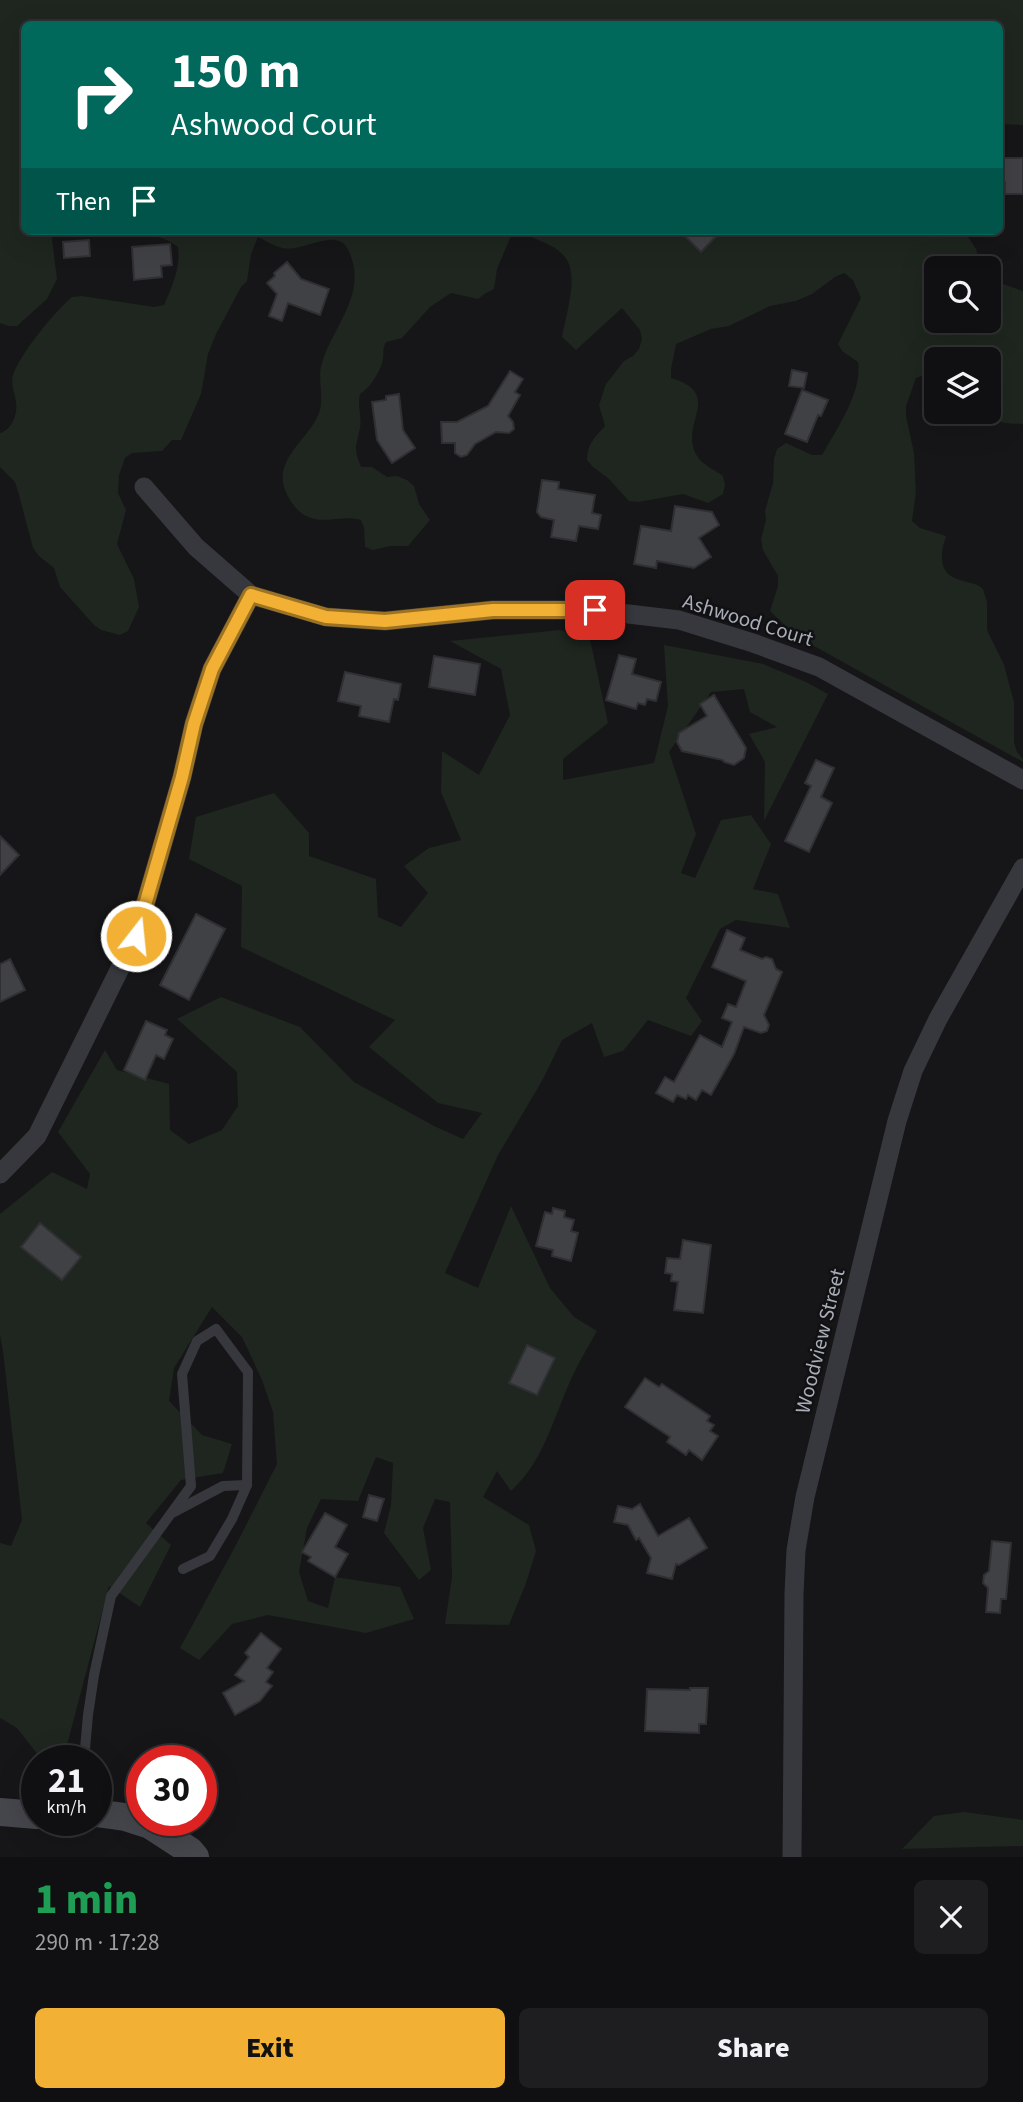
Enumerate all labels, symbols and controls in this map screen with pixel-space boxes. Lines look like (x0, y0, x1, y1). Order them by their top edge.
text: 150 m (171, 37, 300, 107)
icon: right (56, 49, 147, 140)
text: Ashwood Court (171, 102, 377, 148)
icon: arrive (125, 182, 163, 220)
text: Then (56, 183, 111, 220)
map controls (924, 256, 1001, 424)
button: search (924, 256, 1001, 333)
button: layers (924, 347, 1001, 424)
pin (565, 580, 625, 640)
street label: Ashwood Court (679, 586, 817, 654)
icon: arrive (576, 591, 614, 629)
position arrow (99, 899, 173, 973)
street label: Woodview Street (788, 1265, 852, 1417)
speed limit sign: 30 (126, 1745, 217, 1836)
text: 21 (48, 1756, 85, 1806)
text: km/h (47, 1795, 86, 1820)
text: 1 min (35, 1870, 138, 1930)
button: close (914, 1880, 988, 1954)
text: 290 m · 17:28 (35, 1926, 159, 1959)
button: Exit (35, 2008, 505, 2088)
button: Share (519, 2008, 988, 2088)

